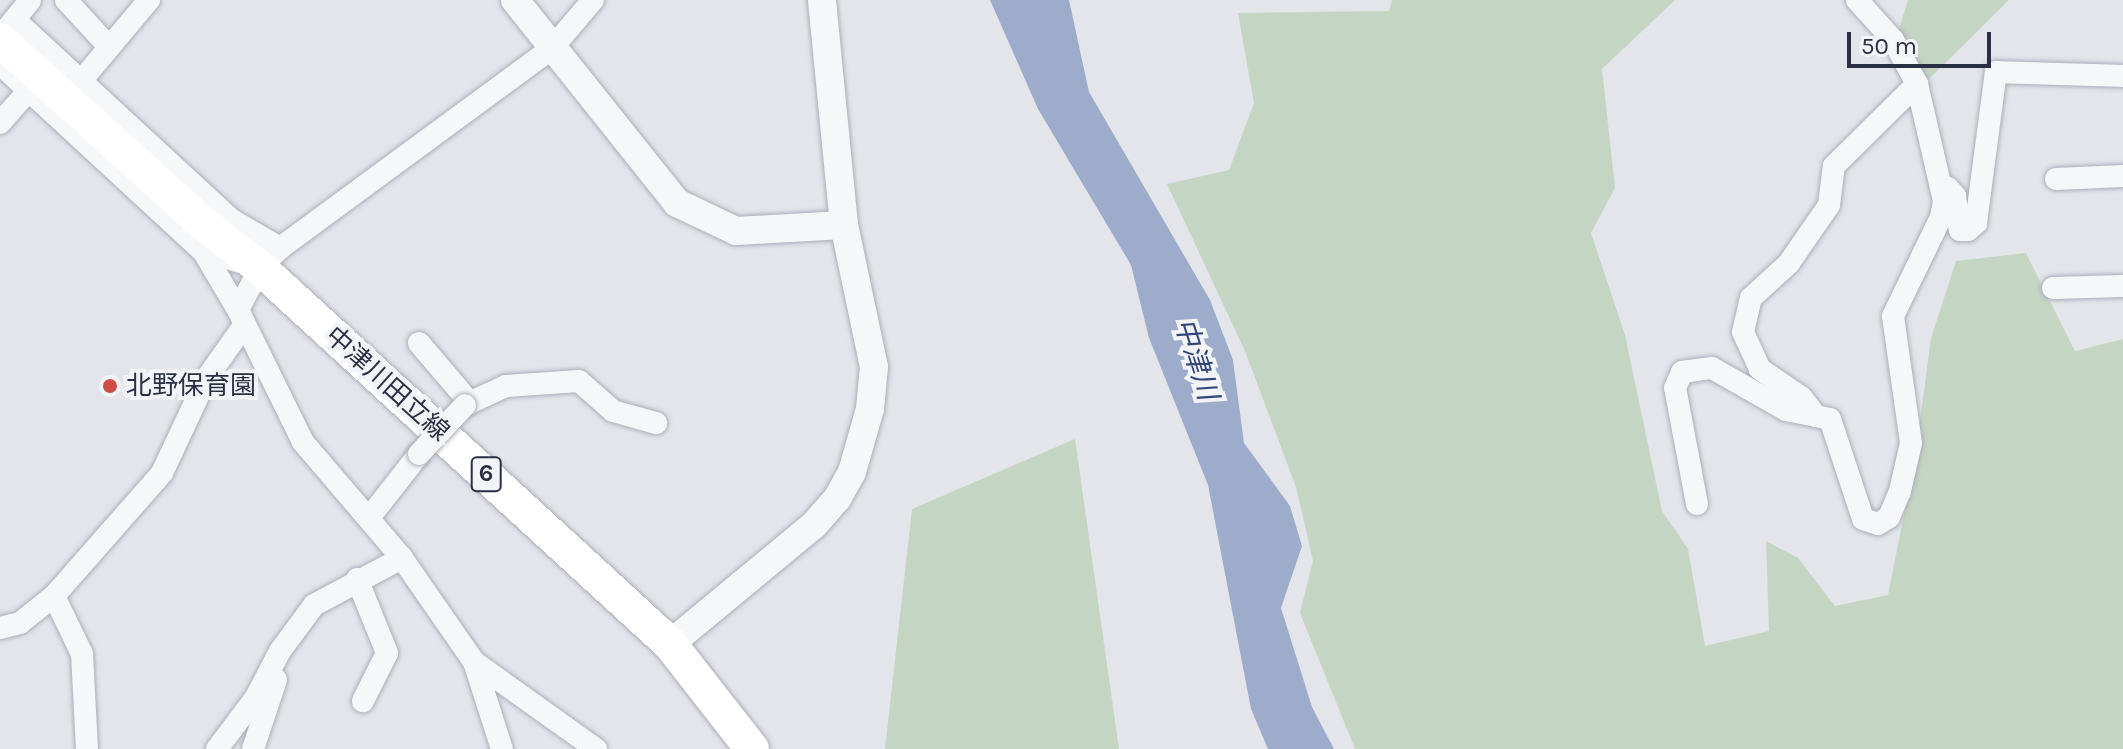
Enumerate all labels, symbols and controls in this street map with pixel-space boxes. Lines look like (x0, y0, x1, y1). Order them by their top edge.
scale bar (1851, 16, 1995, 66)
text: 50 m (1861, 32, 1917, 60)
water label: 中津川 (1167, 314, 1225, 404)
street label: 中津川田立線 (319, 320, 455, 448)
place label: 北野保育園 (126, 370, 256, 402)
marker: 北野保育園 (101, 377, 119, 395)
road number: 6 (470, 454, 502, 494)

